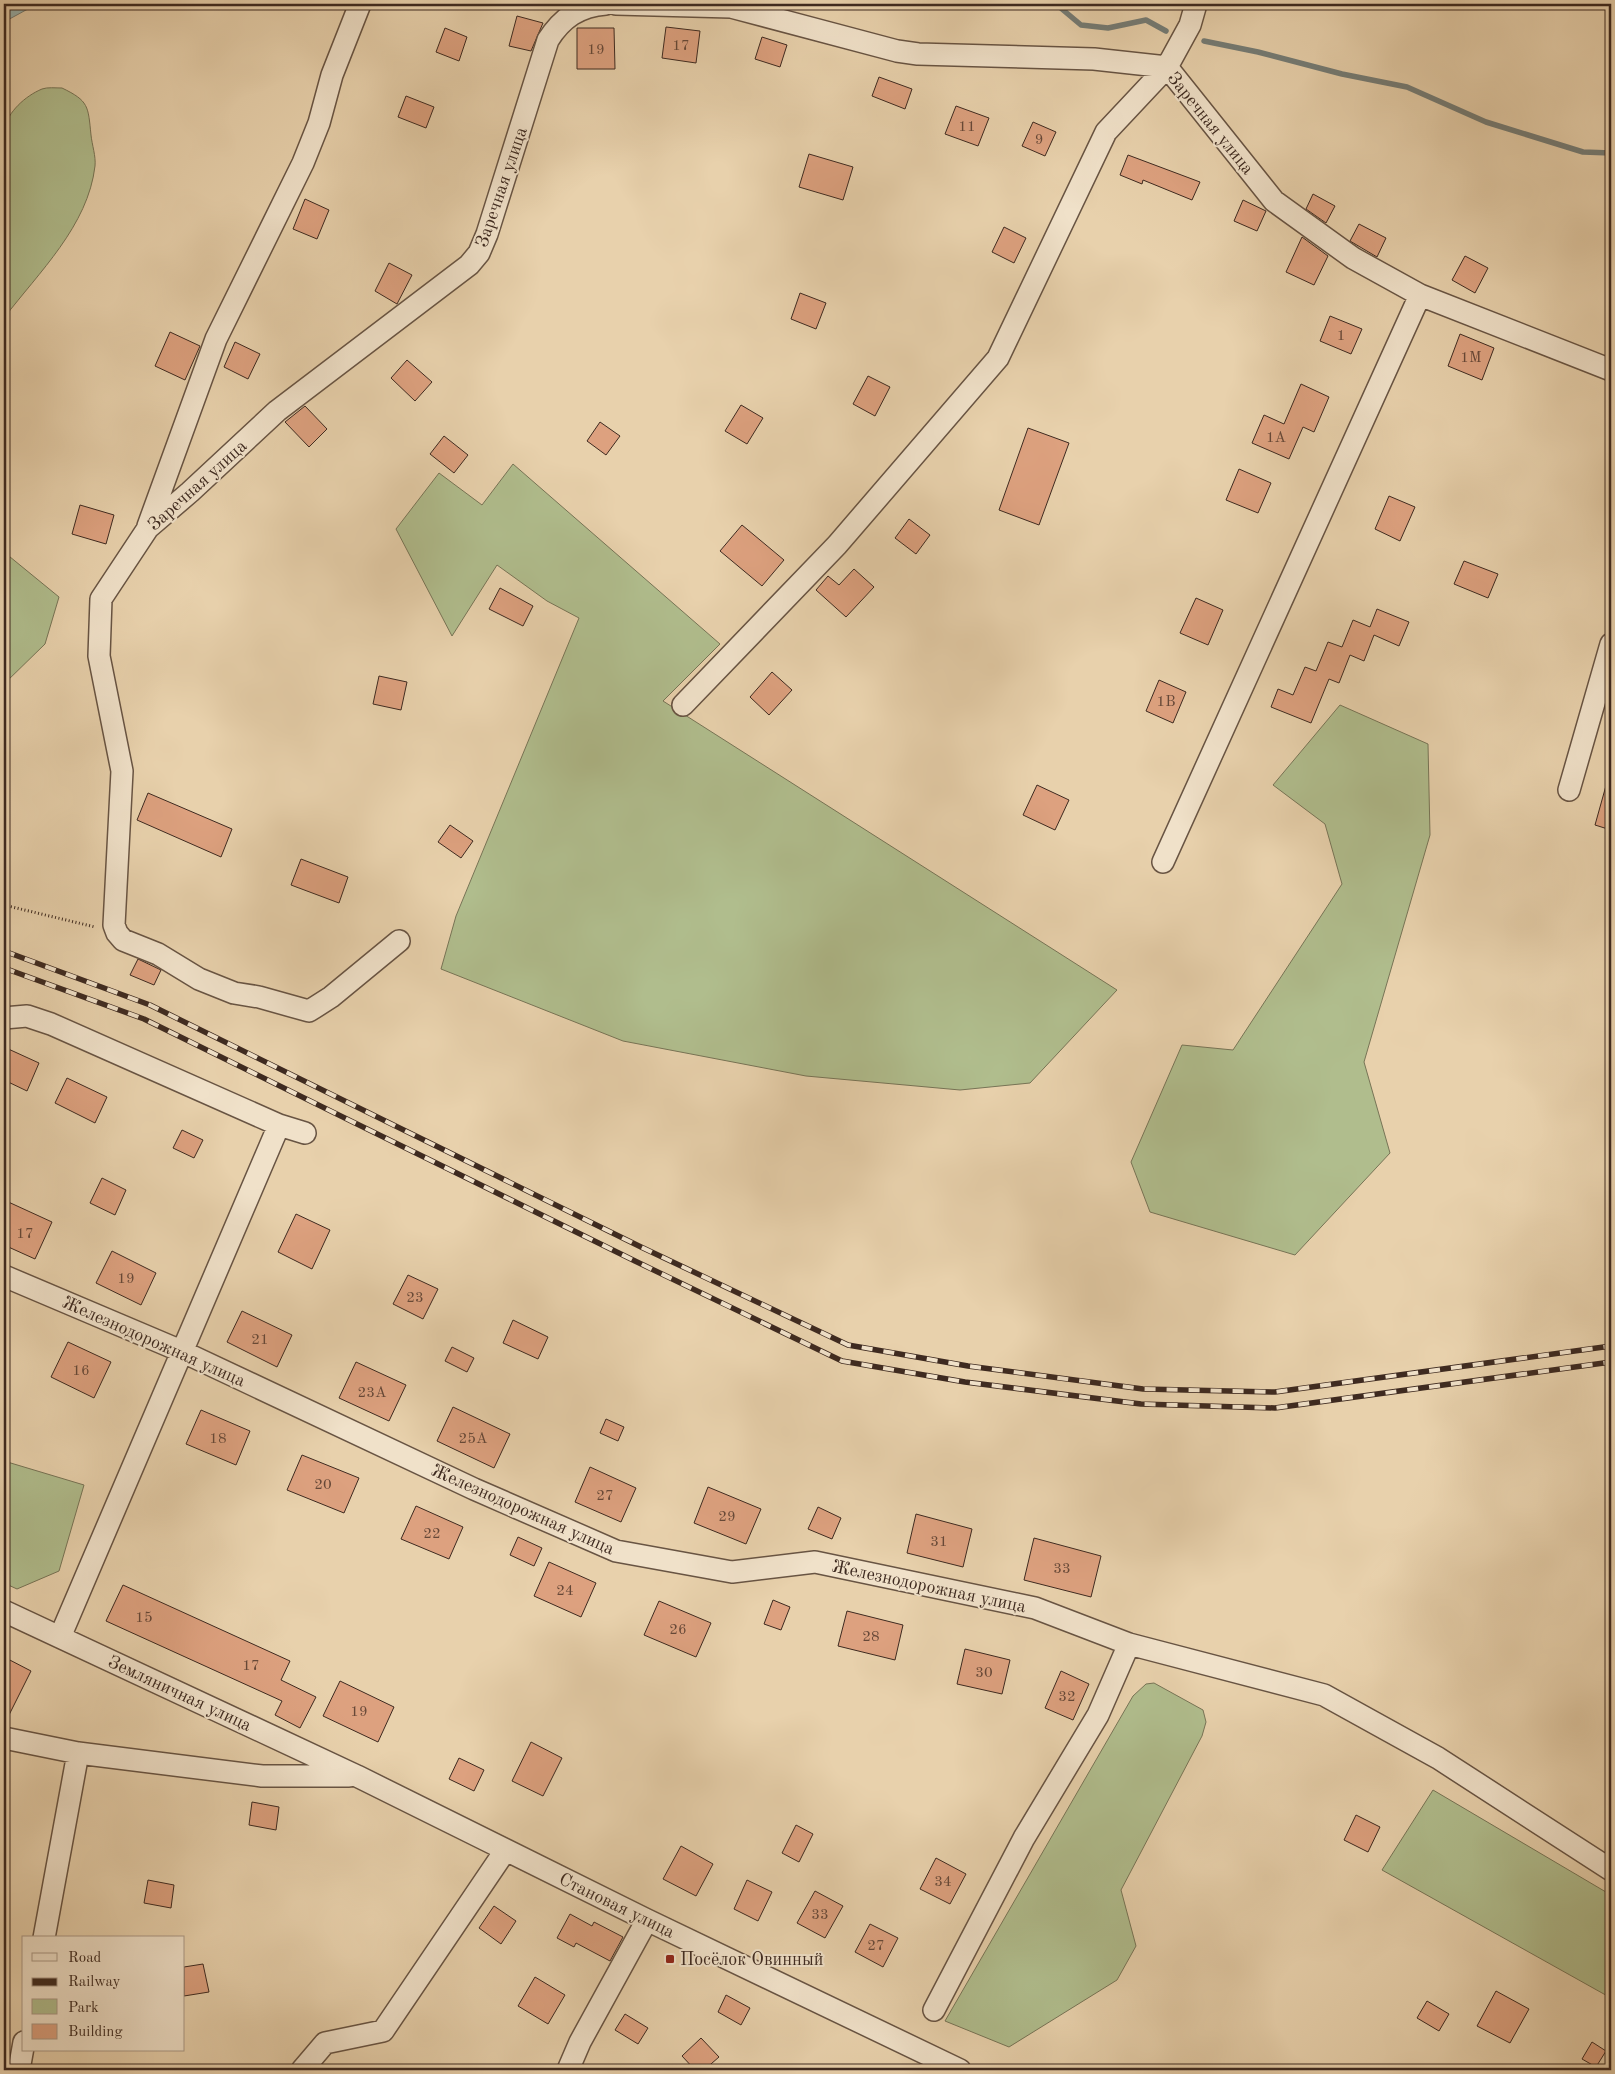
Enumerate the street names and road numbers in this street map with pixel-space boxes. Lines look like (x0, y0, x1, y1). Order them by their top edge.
street label: Заречная улица (1164, 69, 1257, 178)
street label: Заречная улица (473, 125, 531, 250)
street label: Заречная улица (145, 437, 251, 535)
street label: Железнодорожная улица (59, 1293, 248, 1390)
street label: Железнодорожная улица (428, 1461, 617, 1558)
street label: Железнодорожная улица (830, 1558, 1028, 1616)
street label: Земляничная улица (105, 1653, 254, 1735)
street label: Становая улица (556, 1870, 677, 1942)

